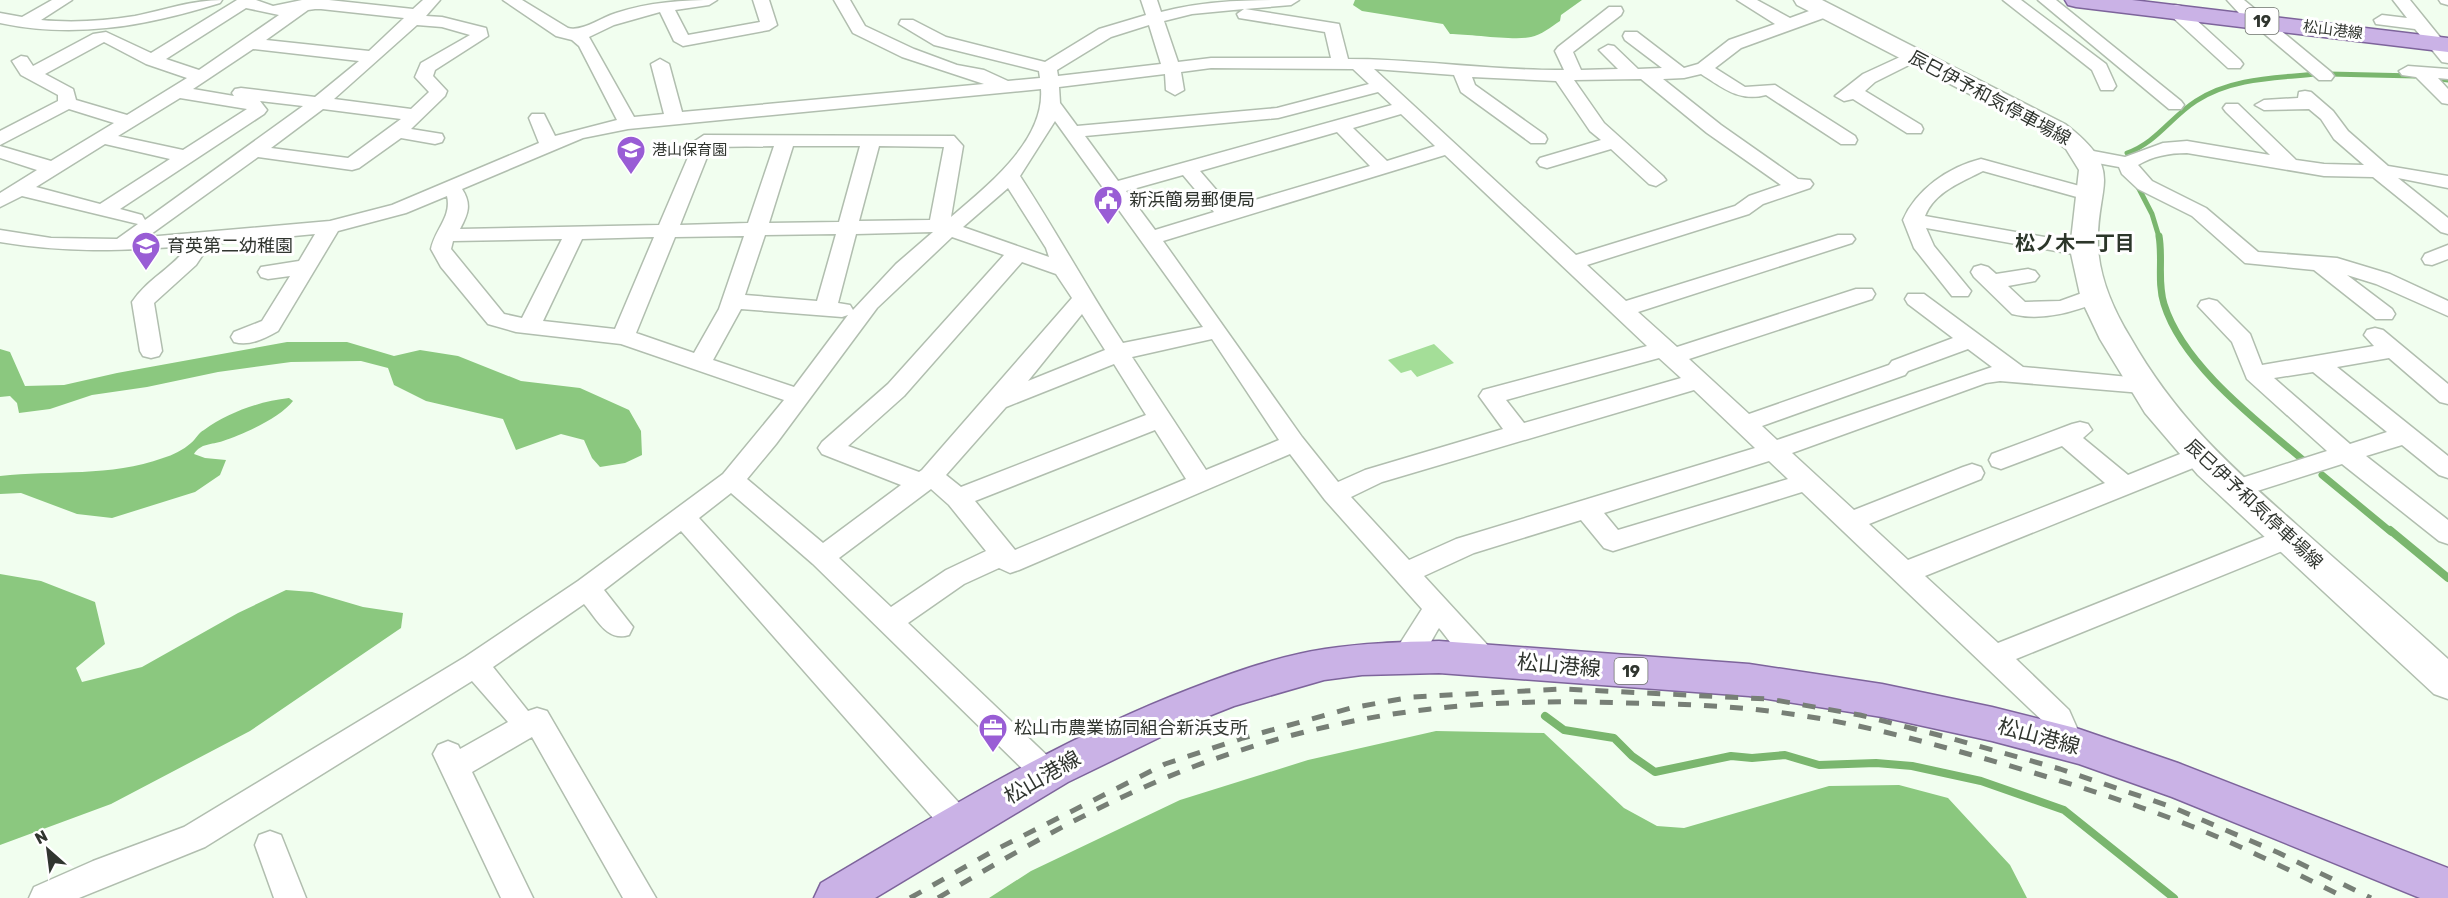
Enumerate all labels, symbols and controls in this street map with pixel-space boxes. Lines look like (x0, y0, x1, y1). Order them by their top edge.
road number: 19 (2246, 8, 2278, 34)
street label: 松山港線 (2302, 17, 2364, 43)
street label: 辰巳伊予和気停車場線 (1905, 46, 2075, 150)
school or university icon: 港山保育園 (615, 134, 647, 176)
place label: 港山保育園 (652, 141, 727, 159)
public building icon: 新浜簡易郵便局 (1092, 184, 1124, 226)
place label: 新浜簡易郵便局 (1129, 189, 1255, 211)
school or university icon: 育英第二幼稚園 (130, 230, 162, 272)
district label: 松ノ木一丁目 (2015, 231, 2135, 255)
place label: 育英第二幼稚園 (167, 235, 293, 257)
street label: 辰巳伊予和気停車場線 (2181, 435, 2327, 573)
street label: 松山港線 (1516, 649, 1602, 681)
road number: 19 (1614, 658, 1648, 684)
office icon: 松山市農業協同組合新浜支所 (977, 712, 1009, 754)
street label: 松山港線 (1995, 713, 2083, 759)
place label: 松山市農業協同組合新浜支所 (1014, 717, 1248, 739)
street label: 松山港線 (999, 745, 1085, 809)
north arrow (18, 820, 78, 880)
text: N (32, 826, 51, 848)

